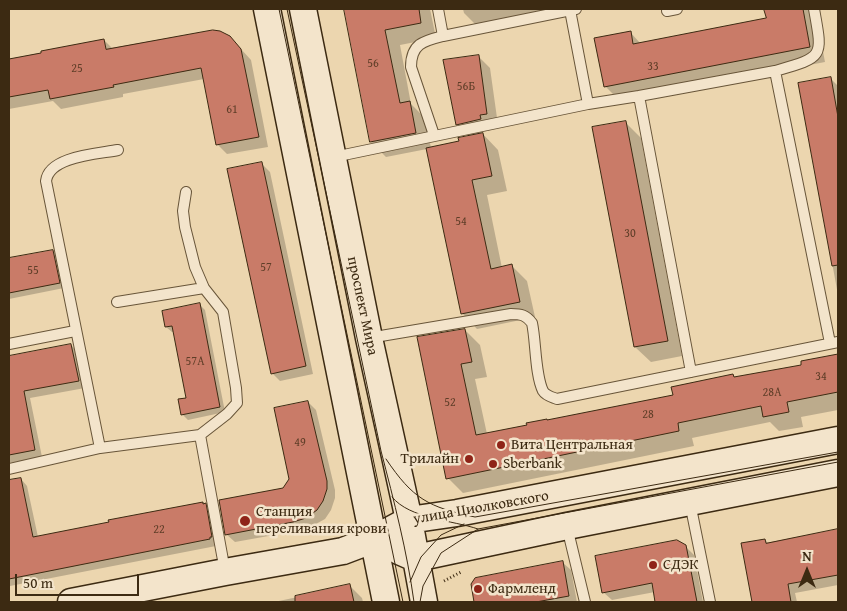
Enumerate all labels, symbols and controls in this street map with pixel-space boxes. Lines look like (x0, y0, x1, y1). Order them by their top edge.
house number: 56 (367, 57, 379, 71)
house number: 33 (647, 60, 659, 74)
house number: 25 (71, 62, 83, 76)
house number: 56Б (457, 80, 475, 94)
house number: 61 (226, 103, 238, 117)
house number: 54 (455, 215, 467, 229)
house number: 30 (624, 227, 636, 241)
street label: проспект Мира (343, 255, 381, 357)
house number: 57 (260, 261, 272, 275)
house number: 55 (27, 264, 39, 278)
house number: 57А (186, 355, 204, 369)
house number: 34 (815, 370, 827, 384)
house number: 28А (763, 386, 781, 400)
house number: 52 (444, 396, 456, 410)
house number: 28 (642, 408, 654, 422)
house number: 49 (294, 436, 306, 450)
place label: Вита Центральная (511, 436, 633, 454)
marker: Вита Центральная (495, 439, 507, 451)
place label: Трилайн (401, 450, 459, 468)
marker: Трилайн (463, 453, 475, 465)
place label: Sberbank (503, 455, 562, 473)
marker: Sberbank (487, 458, 499, 470)
street label: улица Циолковского (412, 487, 550, 529)
place label: Станция переливания крови (256, 503, 387, 538)
marker: Станция переливания крови (238, 514, 252, 528)
house number: 22 (153, 523, 165, 537)
north arrow (782, 546, 832, 596)
text: N (802, 546, 812, 566)
place label: СДЭК (663, 556, 699, 574)
marker: СДЭК (647, 559, 659, 571)
scale bar (18, 564, 141, 596)
text: 50 m (23, 572, 53, 593)
place label: Фармленд (488, 580, 556, 598)
marker: Фармленд (472, 583, 484, 595)

